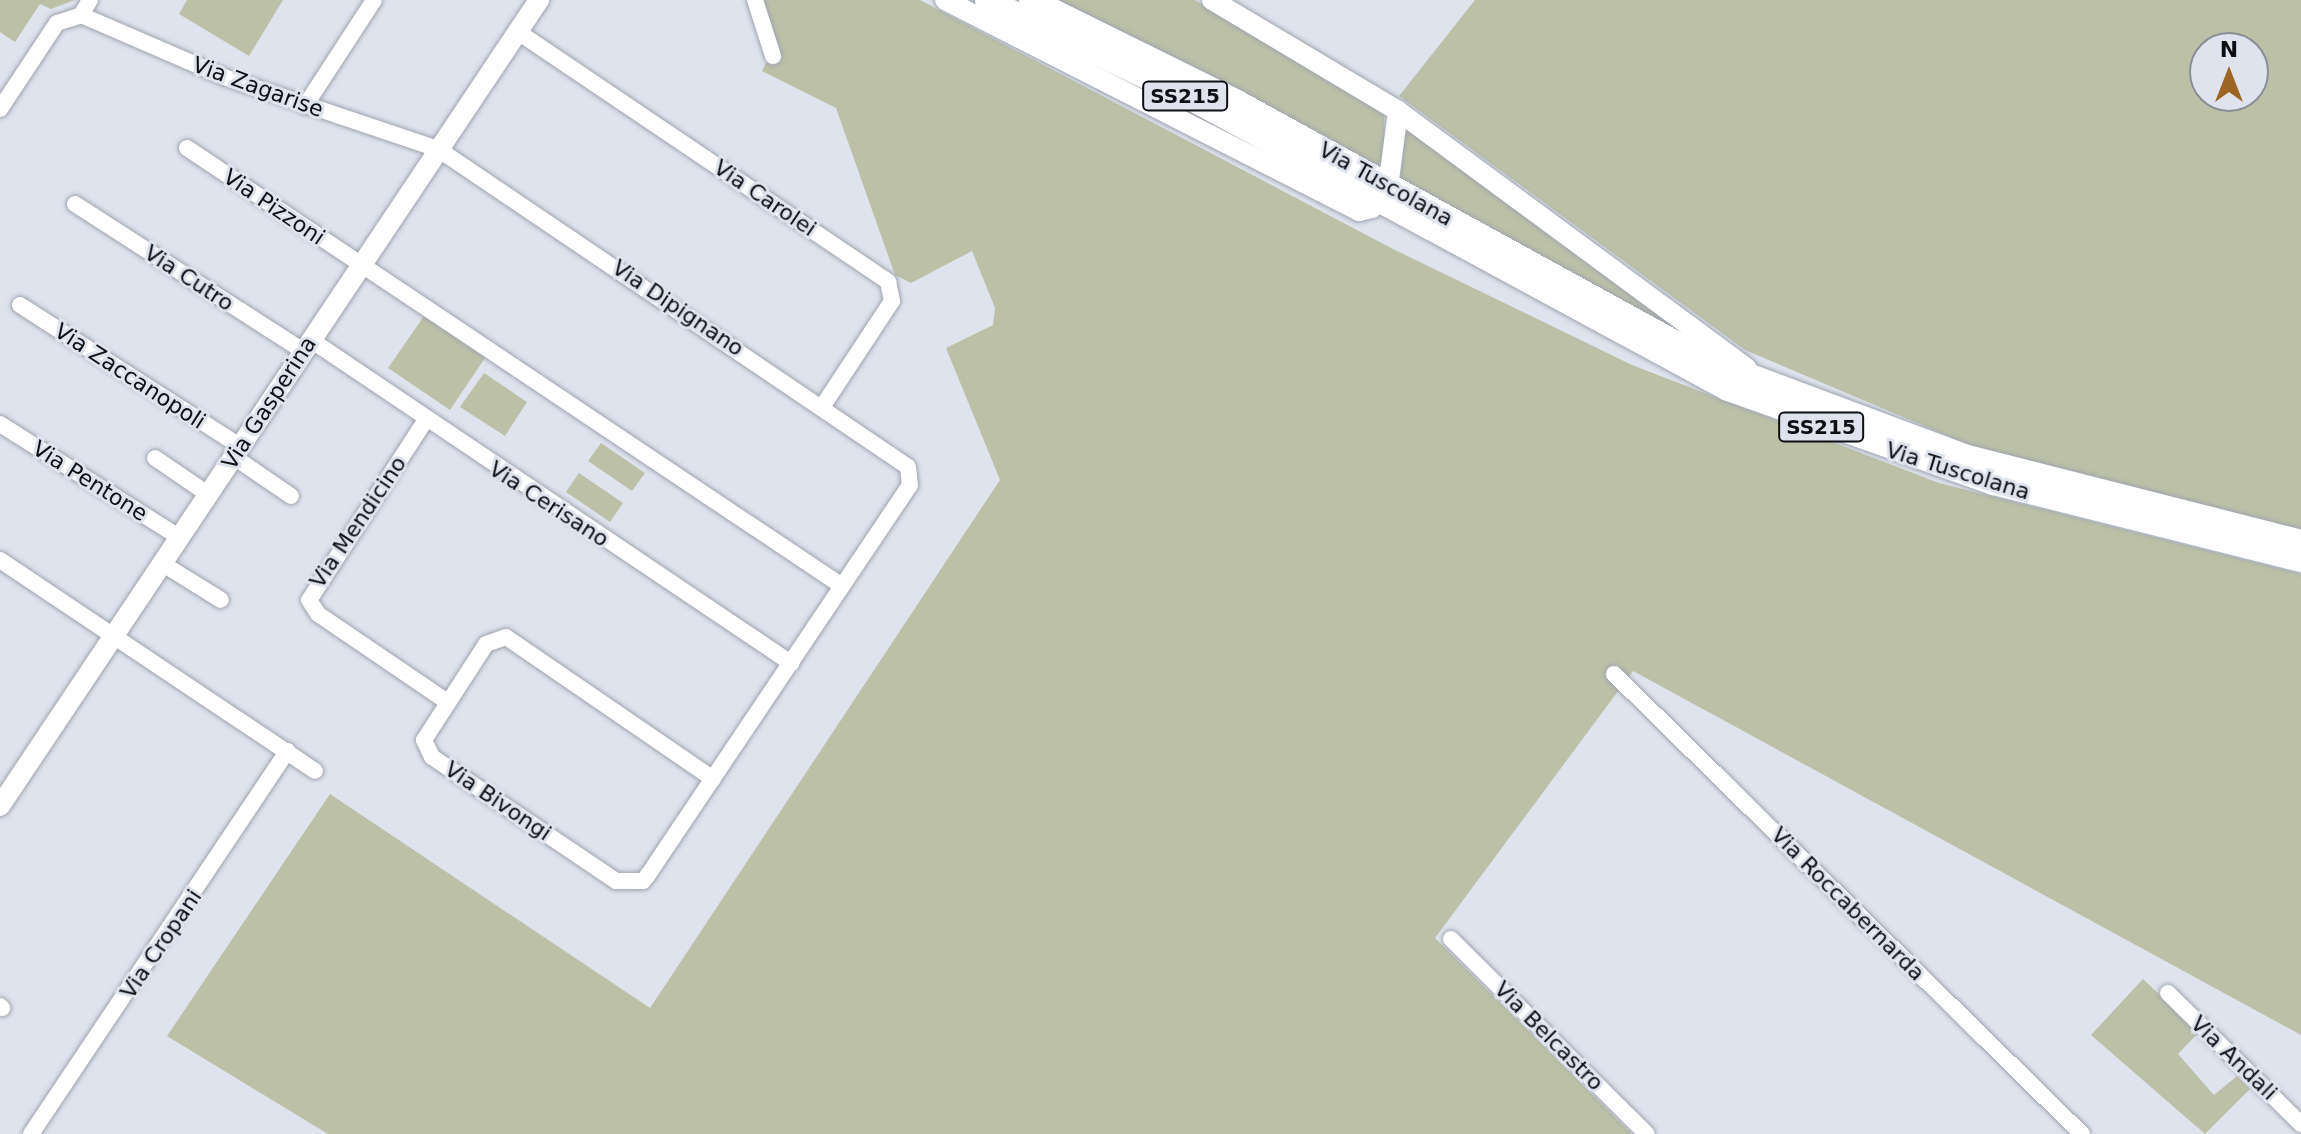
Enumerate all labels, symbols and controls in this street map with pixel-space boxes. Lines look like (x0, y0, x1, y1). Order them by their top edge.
north arrow (2189, 32, 2269, 112)
text: N (2220, 37, 2238, 62)
street label: Via Zagarise (189, 51, 327, 123)
road number: SS215 (1141, 80, 1229, 112)
street label: Via Tuscolana (1314, 136, 1458, 232)
street label: Via Carolei (709, 154, 821, 242)
street label: Via Pizzoni (218, 163, 330, 251)
street label: Via Cutro (139, 239, 239, 317)
street label: Via Dipignano (607, 254, 749, 362)
street label: Via Zaccanopoli (50, 317, 210, 435)
street label: Via Gasperina (216, 332, 322, 474)
road number: SS215 (1777, 411, 1865, 443)
street label: Via Pentone (28, 435, 152, 527)
street label: Via Tuscolana (1883, 437, 2033, 505)
street label: Via Mendicino (304, 451, 412, 593)
street label: Via Cerisano (484, 455, 614, 553)
street label: Via Bivongi (440, 756, 556, 846)
street label: Via Roccabernarda (1766, 822, 1930, 986)
street label: Via Cropani (115, 884, 207, 1004)
street label: Via Belcastro (1489, 976, 1609, 1096)
street label: Via Andali (2185, 1010, 2283, 1106)

